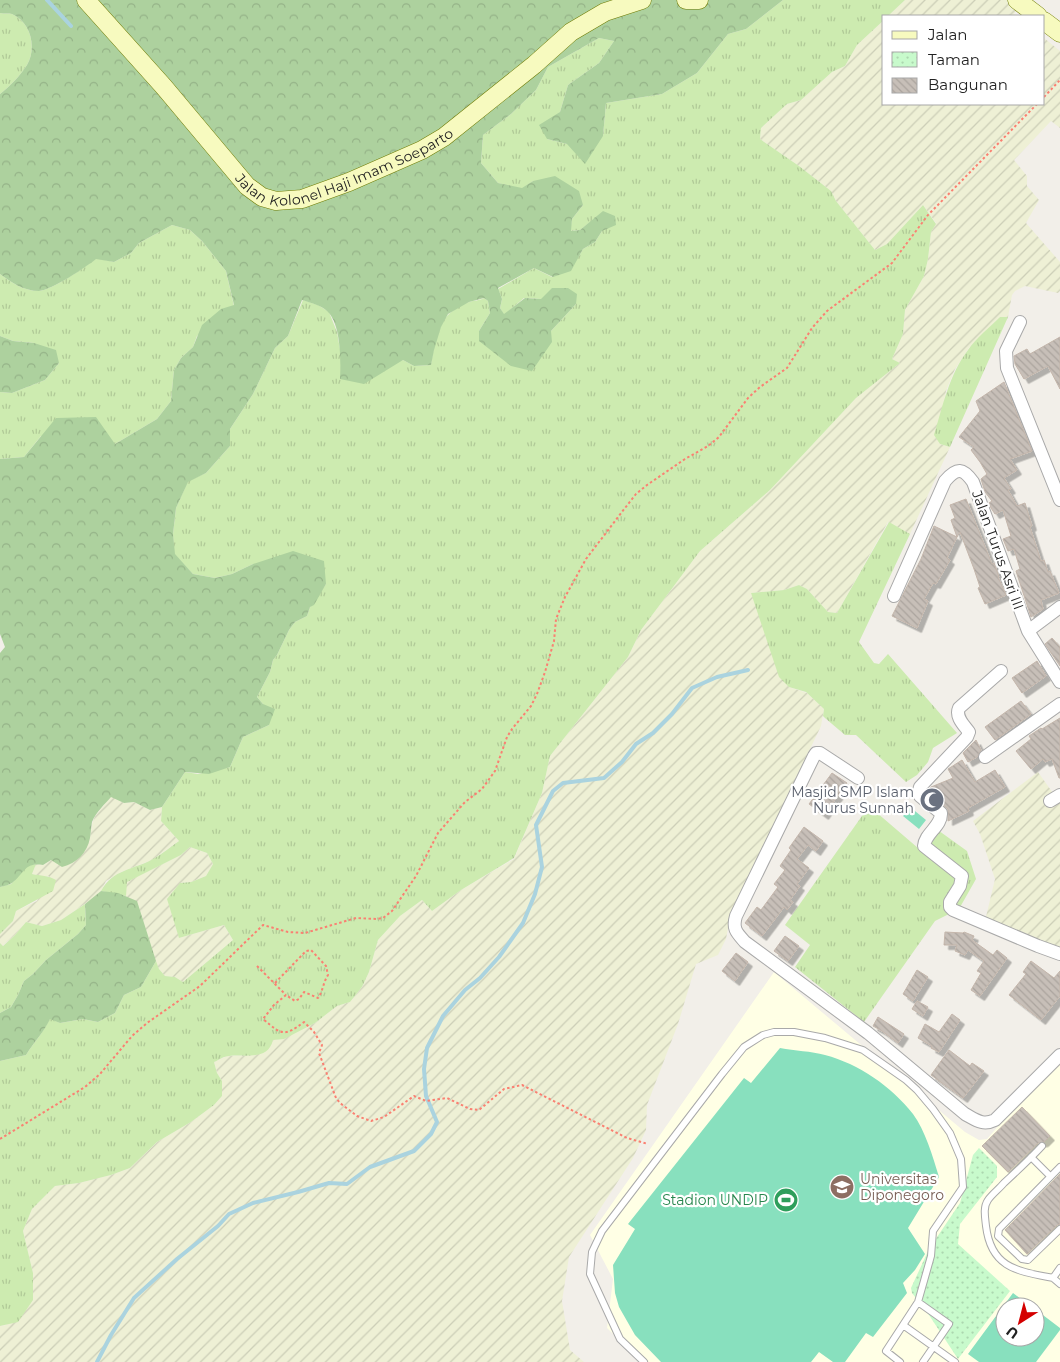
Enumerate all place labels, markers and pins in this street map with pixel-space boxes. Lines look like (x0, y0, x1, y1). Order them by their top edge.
place label: Masjid SMP Islam Nurus Sunnah (791, 783, 914, 817)
mosque icon: Masjid SMP Islam Nurus Sunnah (919, 787, 945, 813)
place label: Universitas Diponegoro (860, 1170, 944, 1204)
school or university icon: Universitas Diponegoro (829, 1174, 855, 1200)
sports icon: Stadion UNDIP (773, 1187, 799, 1213)
place label: Stadion UNDIP (662, 1191, 768, 1209)

